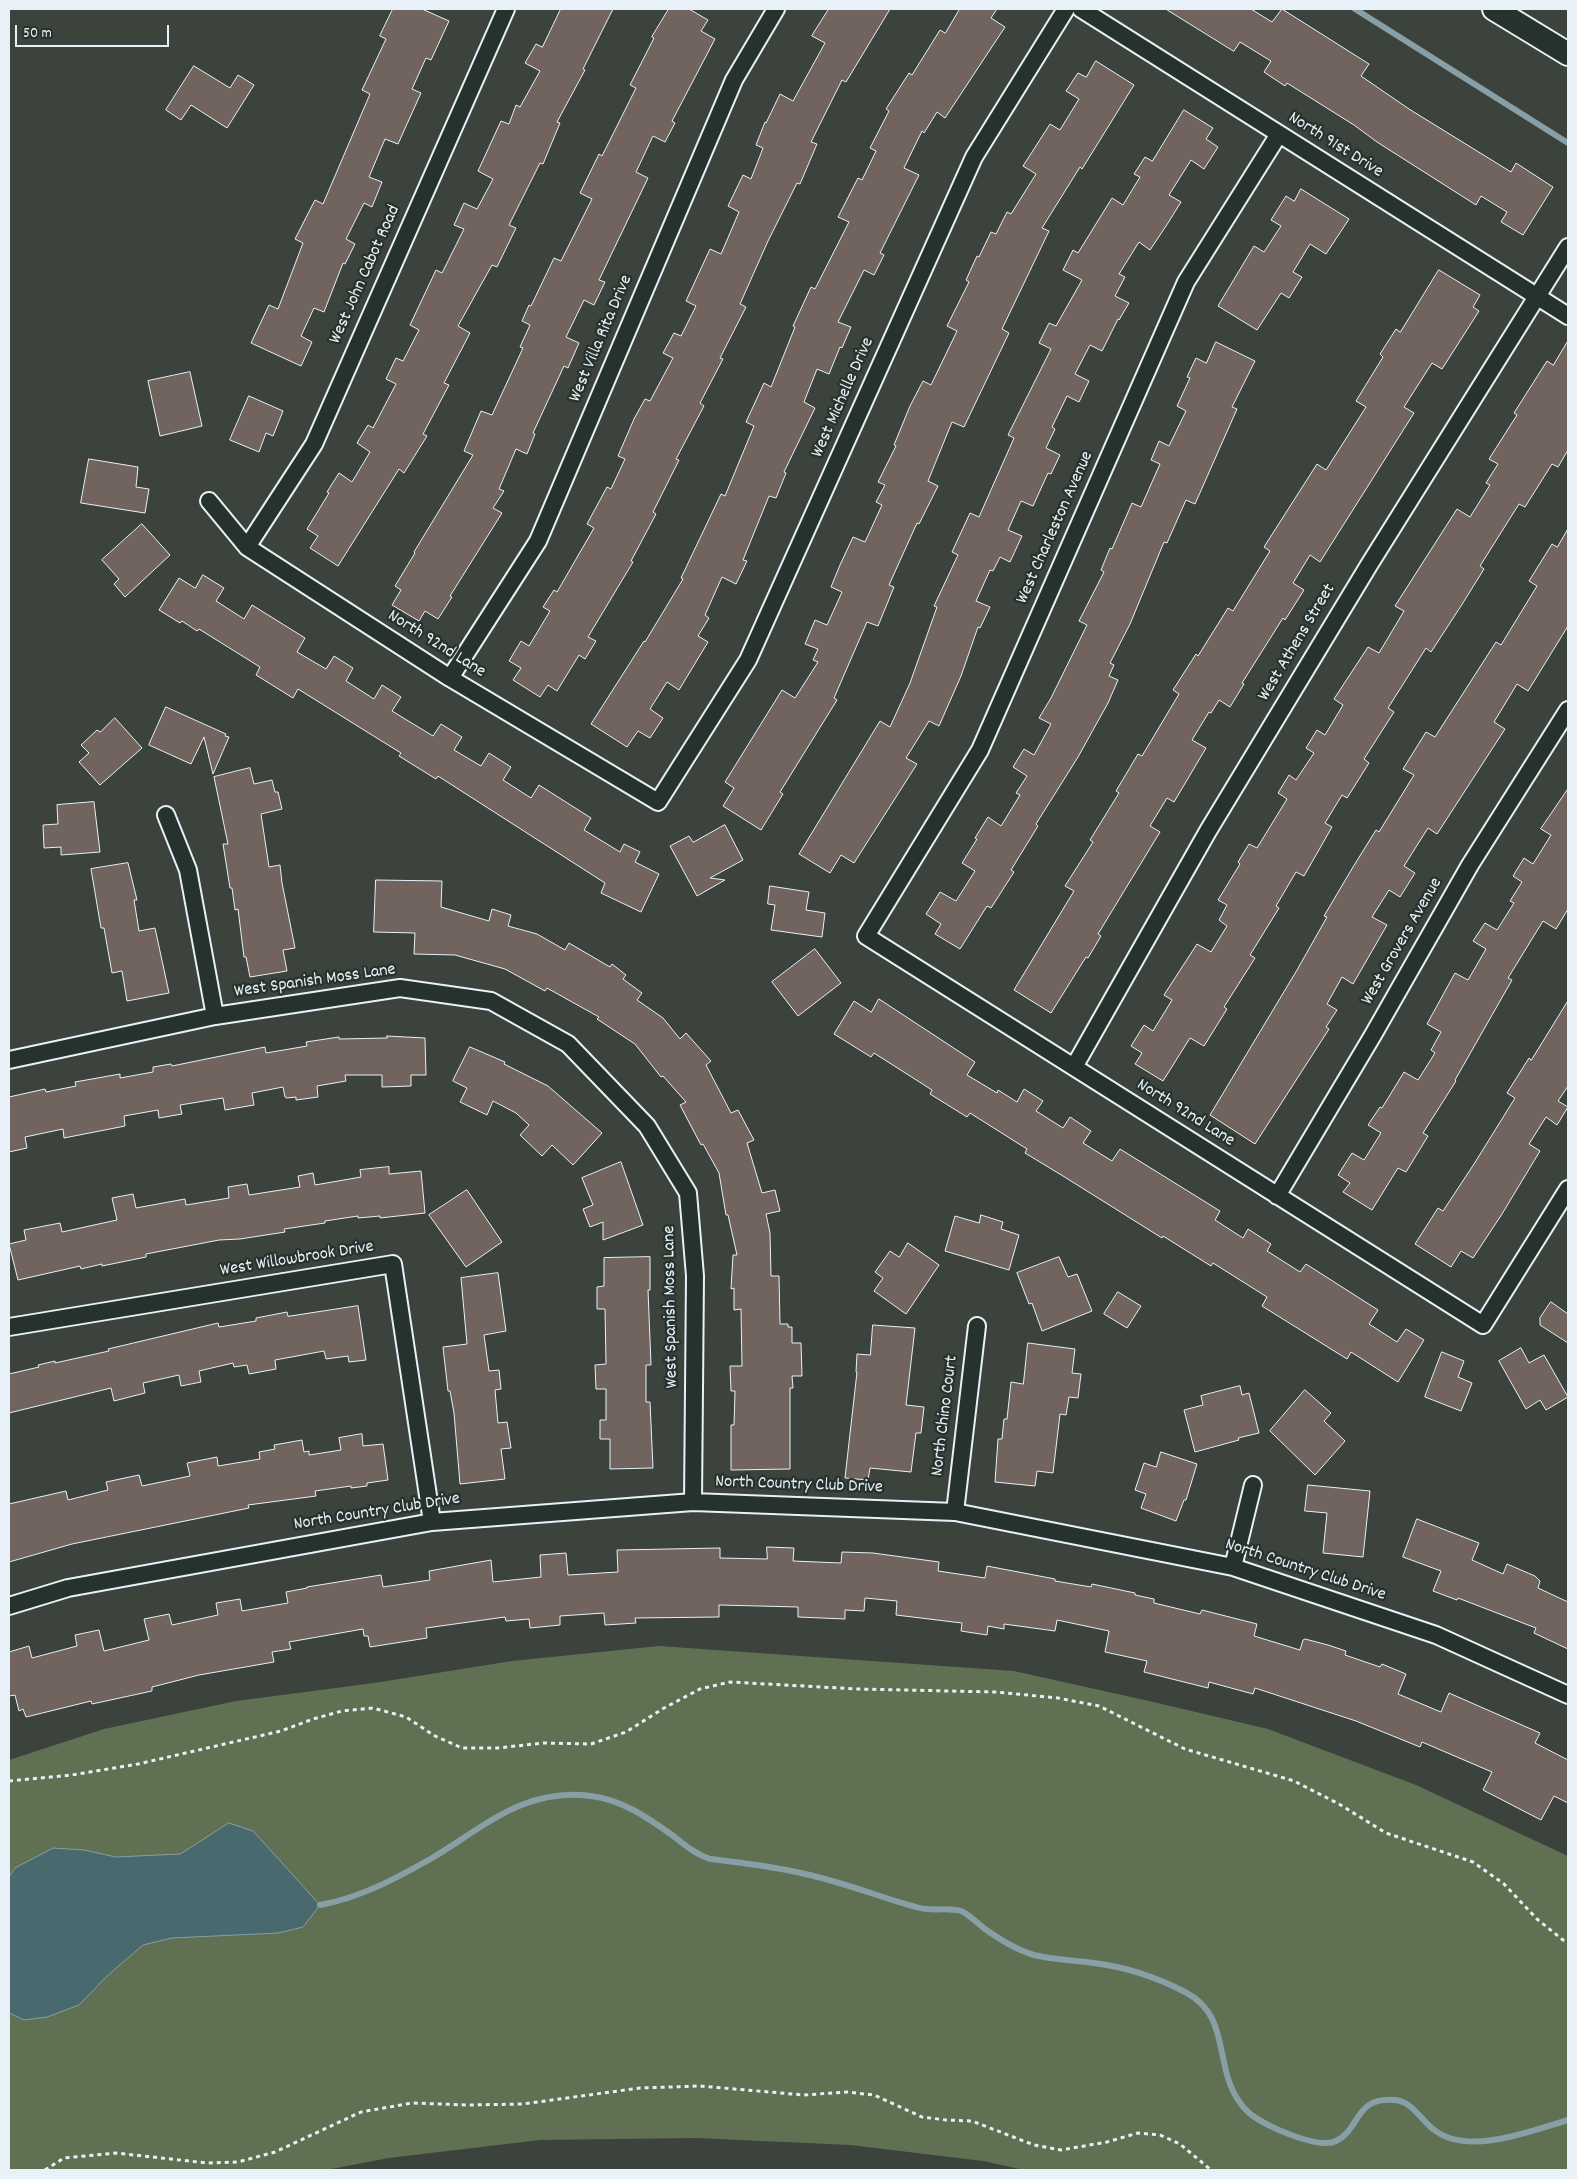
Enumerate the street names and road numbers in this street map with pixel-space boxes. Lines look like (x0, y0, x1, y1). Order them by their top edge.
street label: North 91st Drive (1284, 108, 1386, 184)
street label: West John Cabot Road (326, 202, 406, 348)
street label: West Villa Rita Drive (566, 272, 638, 406)
street label: West Michelle Drive (808, 335, 880, 461)
street label: West Charleston Avenue (1013, 448, 1099, 608)
street label: West Athens Street (1254, 580, 1342, 706)
street label: North 92nd Lane (383, 606, 489, 684)
street label: West Grovers Avenue (1358, 874, 1448, 1010)
street label: West Spanish Moss Lane (233, 960, 397, 1004)
street label: North 92nd Lane (1132, 1075, 1238, 1153)
street label: West Spanish Moss Lane (660, 1225, 684, 1389)
street label: West Willowbrook Drive (219, 1237, 375, 1283)
street label: North Chino Court (928, 1354, 964, 1478)
street label: North Country Club Drive (715, 1472, 883, 1500)
street label: North Country Club Drive (292, 1489, 462, 1537)
street label: North Country Club Drive (1222, 1535, 1388, 1607)

